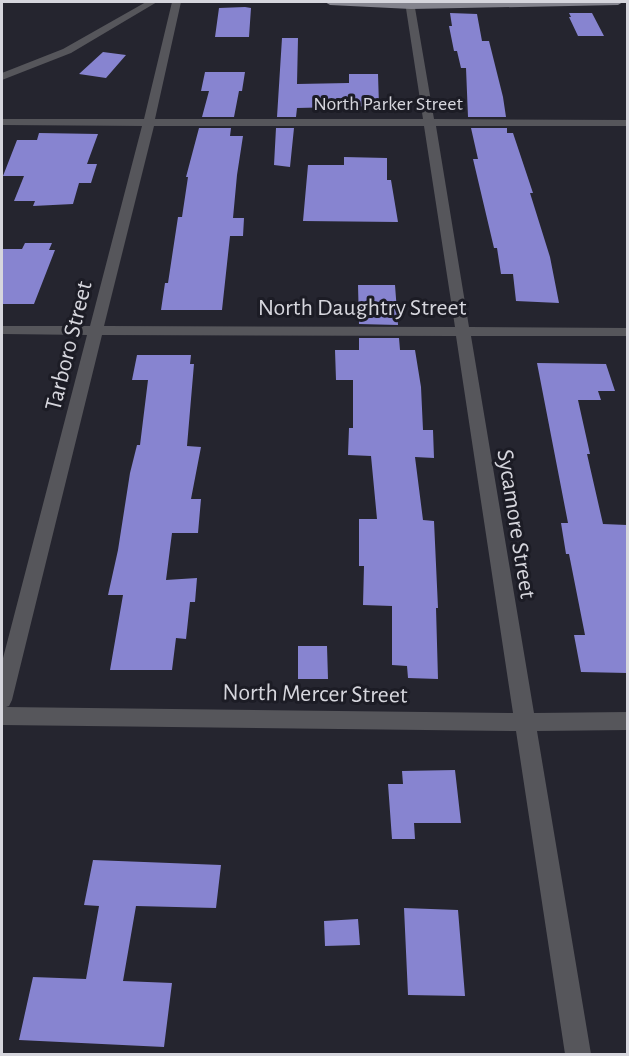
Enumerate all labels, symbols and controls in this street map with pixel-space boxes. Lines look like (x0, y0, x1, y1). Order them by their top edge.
street label: North Parker Street (313, 94, 463, 114)
street label: Tarboro Street (41, 278, 97, 413)
street label: North Daughtry Street (258, 296, 467, 320)
street label: Sycamore Street (492, 448, 540, 601)
street label: North Mercer Street (222, 680, 408, 708)

